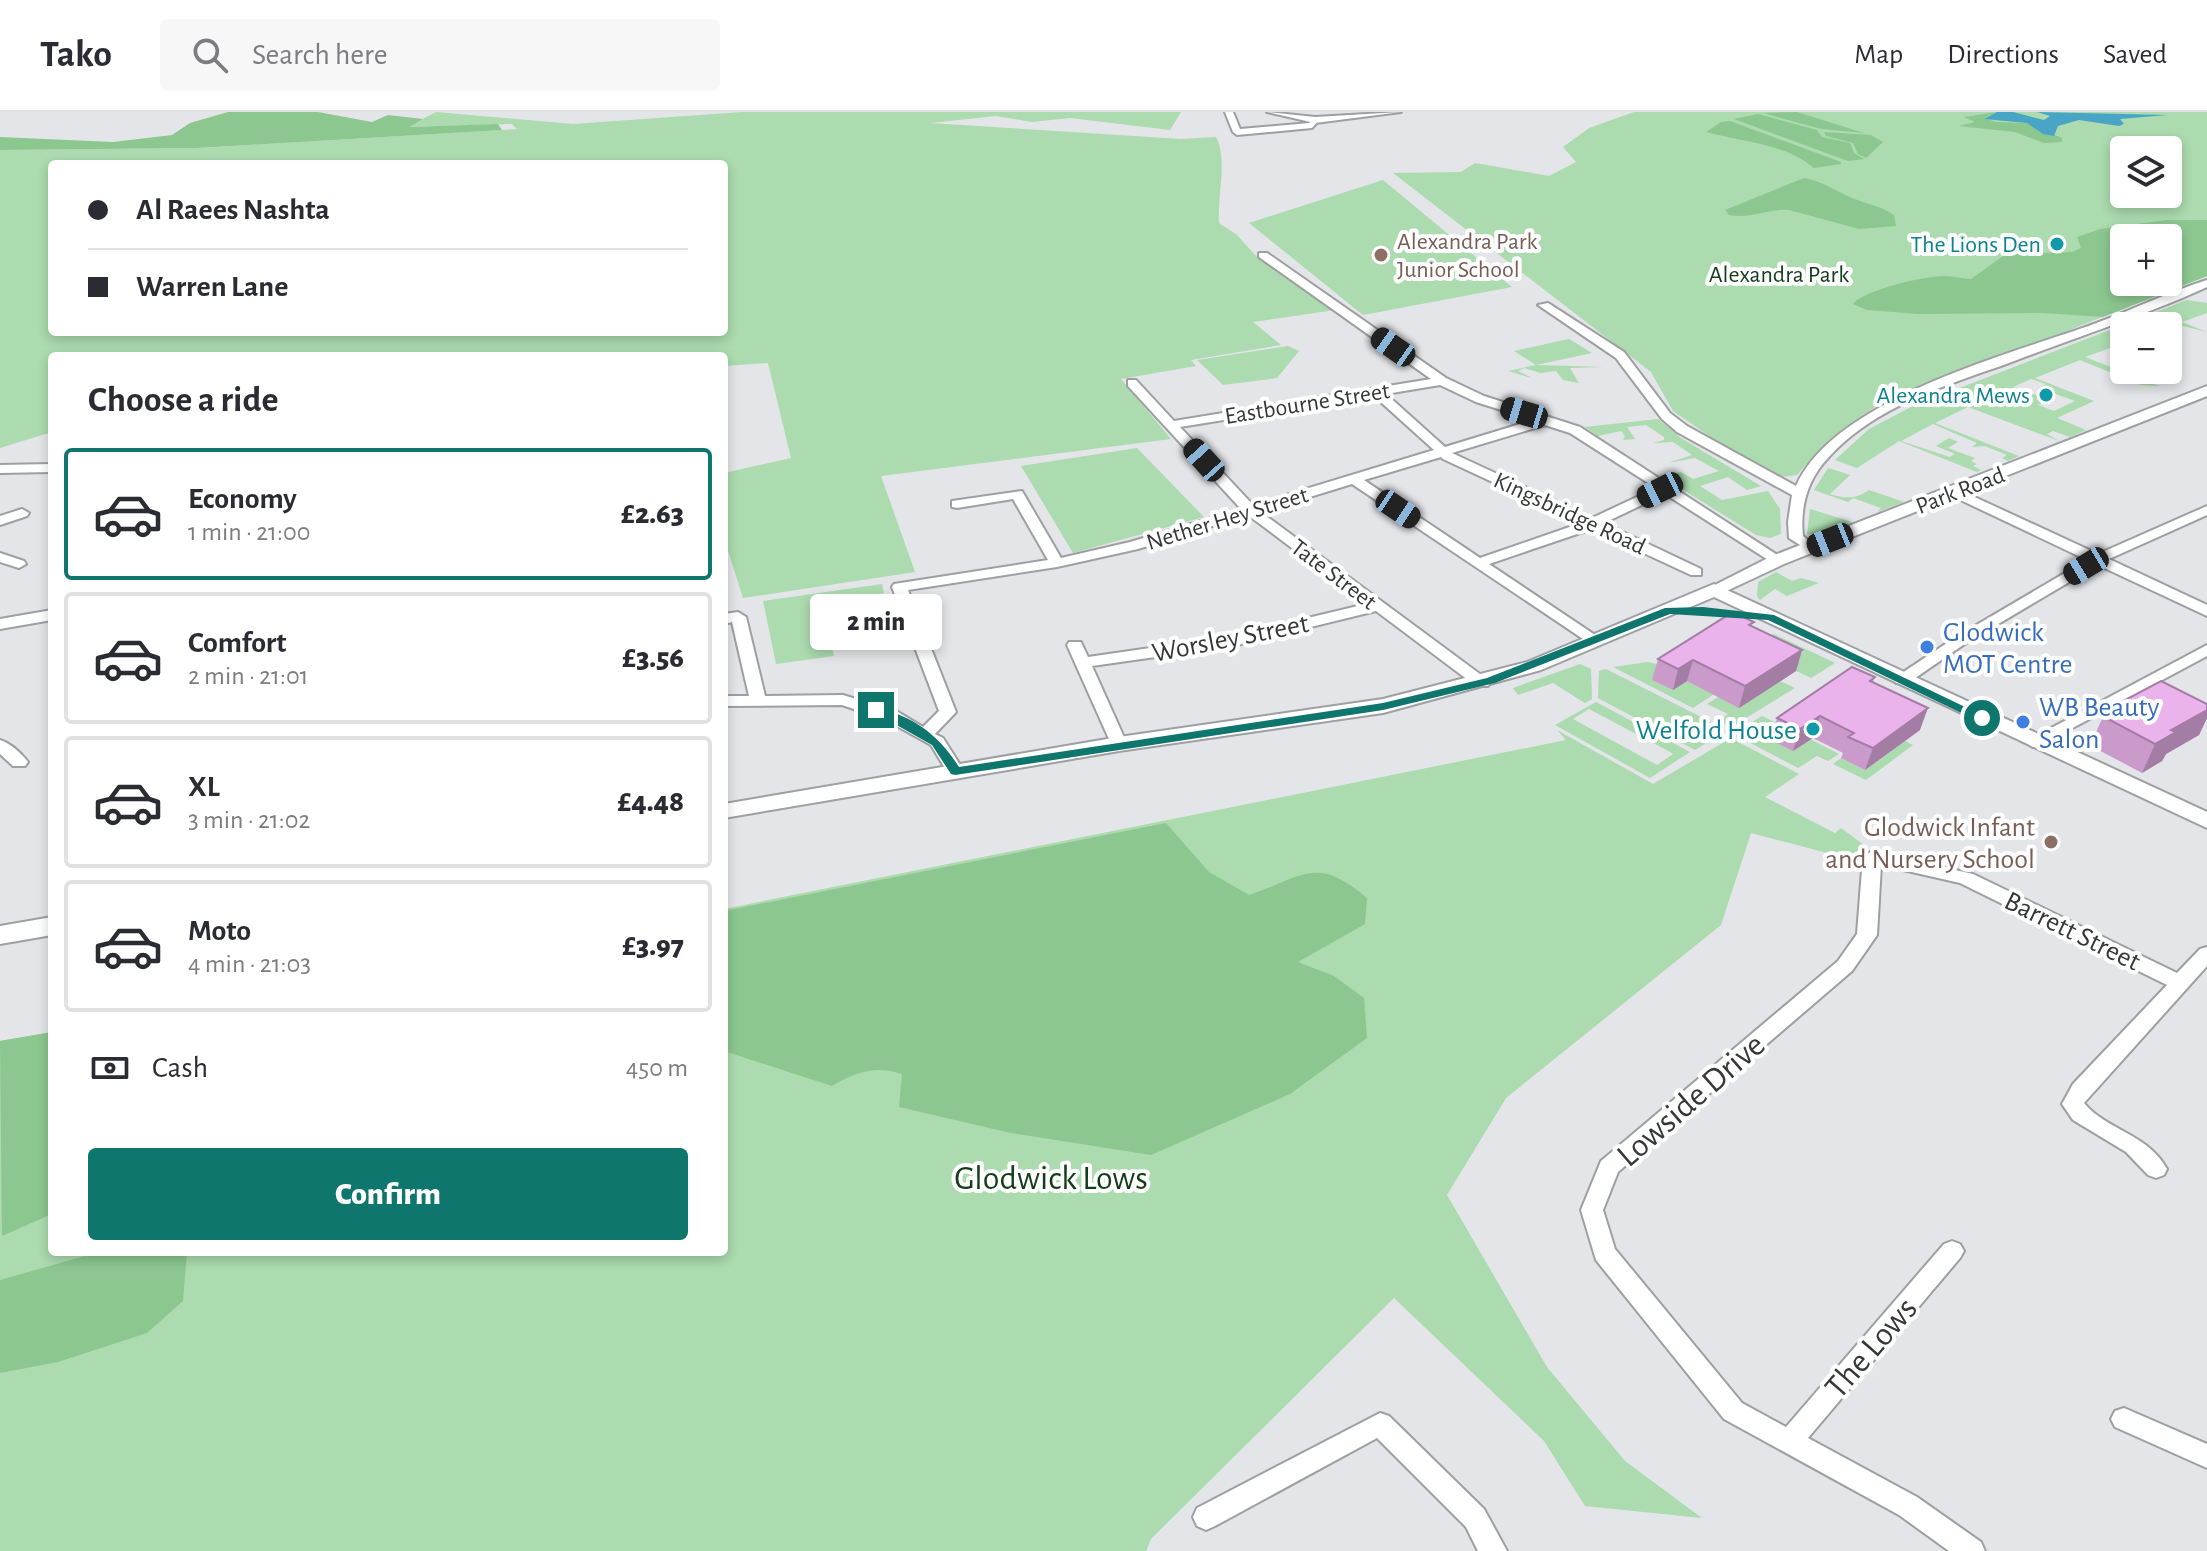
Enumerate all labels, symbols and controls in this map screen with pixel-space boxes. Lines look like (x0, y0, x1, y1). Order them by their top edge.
search box (160, 19, 720, 91)
icon: search (188, 33, 232, 77)
text: Tako (40, 36, 112, 74)
text: Search here (252, 40, 388, 70)
text: Map (1854, 41, 1903, 69)
text: Directions (1947, 41, 2059, 69)
text: Saved (2103, 41, 2167, 69)
map controls (2110, 136, 2182, 384)
button: layers (2110, 136, 2182, 208)
text: Al Raees Nashta (136, 195, 330, 225)
button: + (2110, 224, 2182, 296)
place label: Alexandra Park Junior School (1397, 230, 1538, 282)
place label: The Lions Den (1910, 233, 2041, 257)
marker: The Lions Den (2048, 235, 2066, 253)
marker: Alexandra Park Junior School (1372, 246, 1390, 264)
park label: Alexandra Park (1709, 263, 1849, 287)
text: Warren Lane (136, 272, 288, 302)
button: − (2110, 312, 2182, 384)
car (1366, 323, 1420, 371)
street label: Eastbourne Street (1223, 379, 1392, 429)
text: Choose a ride (88, 382, 278, 418)
place label: Alexandra Mews (1876, 384, 2030, 408)
marker: Alexandra Mews (2037, 386, 2055, 404)
car (1498, 395, 1550, 431)
car (1179, 434, 1229, 486)
street label: Park Road (1913, 463, 2008, 519)
street label: Kingsbridge Road (1490, 468, 1649, 560)
car (1633, 469, 1687, 511)
icon: car (92, 478, 164, 550)
street label: Nether Hey Street (1144, 483, 1311, 555)
text: Economy (188, 484, 297, 514)
car (1371, 486, 1425, 532)
text: £2.63 (621, 499, 684, 529)
text: 1 min · 21:00 (188, 519, 310, 545)
car (1803, 520, 1857, 560)
street label: Tate Street (1286, 535, 1381, 615)
car (2059, 543, 2113, 589)
callout: 2 min (810, 594, 942, 650)
text: 2 min (847, 609, 905, 635)
street label: Worsley Street (1150, 610, 1311, 668)
place label: Glodwick MOT Centre (1943, 619, 2072, 679)
icon: car (92, 622, 164, 694)
text: Comfort (188, 628, 287, 658)
marker: Glodwick MOT Centre (1918, 638, 1936, 656)
text: £3.56 (622, 643, 684, 673)
text: 2 min · 21:01 (188, 663, 309, 689)
route end (858, 692, 894, 728)
place label: WB Beauty Salon (2039, 694, 2159, 754)
route start (1964, 700, 2000, 736)
marker: WB Beauty Salon (2014, 713, 2032, 731)
place label: Welfold House (1636, 717, 1797, 745)
marker: Welfold House (1804, 720, 1822, 738)
icon: car (92, 766, 164, 838)
text: XL (188, 772, 220, 802)
text: £4.48 (617, 787, 684, 817)
text: 3 min · 21:02 (188, 807, 310, 833)
place label: Glodwick Infant and Nursery School (1825, 814, 2035, 874)
marker: Glodwick Infant and Nursery School (2042, 833, 2060, 851)
street label: Barrett Street (2000, 887, 2144, 977)
icon: car (92, 910, 164, 982)
text: Moto (188, 916, 251, 946)
text: £3.97 (622, 931, 684, 961)
text: 4 min · 21:03 (188, 951, 311, 977)
street label: Lowside Drive (1611, 1028, 1772, 1173)
icon: cash (88, 1046, 132, 1090)
text: Cash (152, 1053, 208, 1083)
text: 450 m (626, 1055, 688, 1081)
button: Confirm (88, 1148, 688, 1240)
park label: Glodwick Lows (954, 1162, 1148, 1196)
street label: The Lows (1819, 1292, 1924, 1405)

